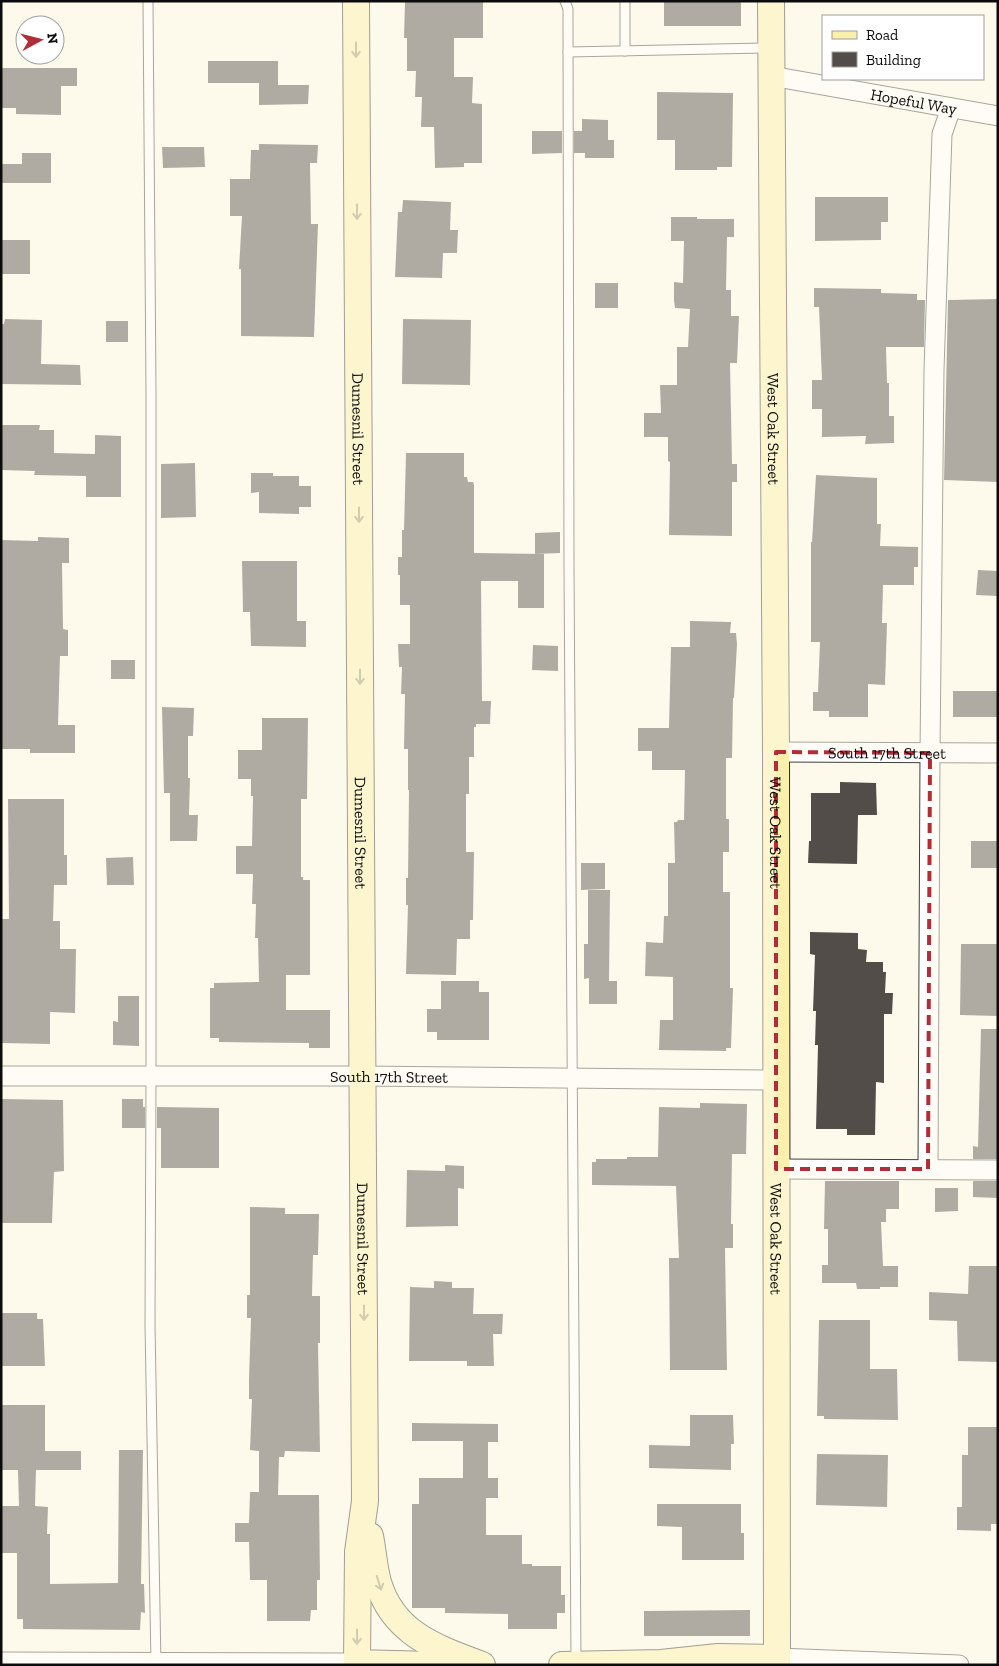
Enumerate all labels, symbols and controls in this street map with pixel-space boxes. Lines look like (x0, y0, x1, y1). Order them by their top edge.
north arrow (15, 15, 65, 65)
legend (822, 15, 984, 80)
text: Road (866, 26, 899, 44)
text: N (43, 32, 62, 45)
one-way arrow (351, 42, 361, 58)
text: Building (866, 51, 921, 69)
street label: Hopeful Way (869, 84, 959, 118)
one-way arrow (352, 204, 362, 220)
street label: Dumesnil Street (349, 373, 368, 485)
street label: West Oak Street (764, 373, 784, 485)
one-way arrow (354, 506, 364, 523)
one-way arrow (355, 669, 365, 685)
street label: South 17th Street (828, 743, 946, 762)
street label: Dumesnil Street (351, 777, 371, 889)
street label: West Oak Street (767, 777, 786, 889)
street label: South 17th Street (330, 1066, 448, 1086)
street label: Dumesnil Street (354, 1183, 373, 1295)
street label: West Oak Street (767, 1183, 786, 1295)
one-way arrow (359, 1304, 369, 1321)
one-way arrow (375, 1575, 385, 1591)
one-way arrow (352, 1628, 362, 1645)

